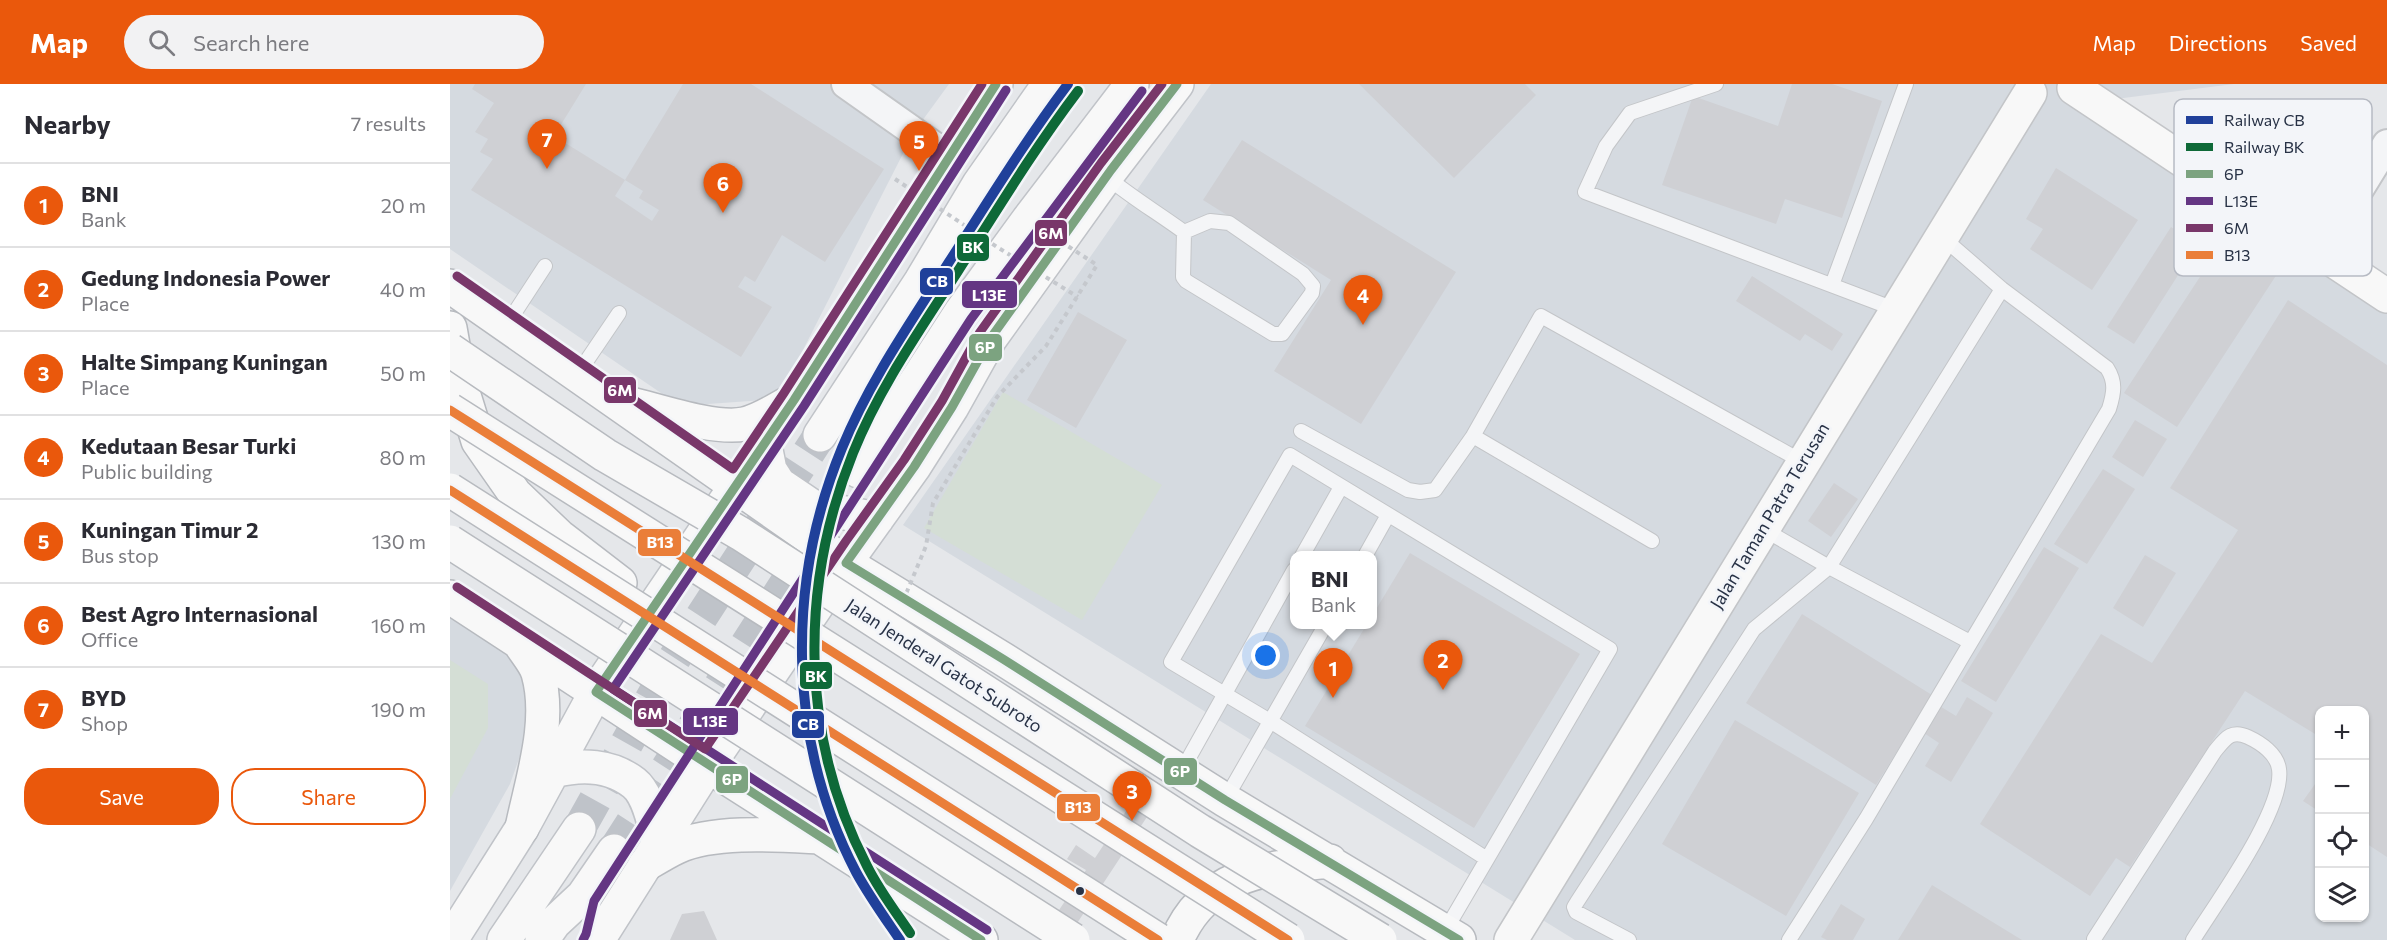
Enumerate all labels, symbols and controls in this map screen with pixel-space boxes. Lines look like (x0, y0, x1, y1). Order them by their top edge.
search box (124, 15, 544, 69)
text: Map (30, 25, 88, 59)
icon: search (145, 26, 178, 59)
text: Search here (193, 29, 309, 56)
text: Map (2093, 30, 2136, 55)
text: Directions (2169, 30, 2267, 55)
text: Saved (2300, 30, 2357, 55)
legend (2174, 99, 2372, 276)
text: Nearby (24, 108, 111, 139)
text: Railway CB (2224, 110, 2305, 129)
text: 7 results (351, 111, 426, 135)
pin: 7 (528, 120, 566, 169)
pin: 5 (900, 122, 938, 171)
text: Railway BK (2224, 137, 2305, 156)
pin: 6 (704, 164, 742, 213)
text: 6P (2224, 164, 2244, 183)
text: BNI (81, 180, 119, 207)
text: L13E (2224, 191, 2258, 210)
text: 1 (39, 193, 48, 217)
text: 20 m (381, 193, 426, 217)
text: Bank (81, 207, 127, 231)
text: 6M (2224, 218, 2249, 237)
line badge: 6M (1034, 219, 1068, 247)
text: 6M (1038, 223, 1064, 242)
line badge: BK (956, 233, 990, 262)
text: BK (962, 237, 984, 256)
text: B13 (2224, 245, 2250, 264)
text: Gedung Indonesia Power (81, 264, 330, 291)
line badge: CB (919, 267, 954, 296)
text: CB (926, 271, 948, 290)
pin: 4 (1344, 276, 1382, 325)
text: 2 (38, 277, 49, 301)
text: 40 m (380, 277, 426, 301)
line badge: L13E (961, 280, 1018, 309)
text: L13E (972, 285, 1006, 304)
text: Place (81, 291, 130, 315)
line badge: 6P (968, 333, 1003, 362)
text: 6P (975, 337, 995, 356)
text: Halte Simpang Kuningan (81, 348, 328, 375)
text: 3 (38, 361, 49, 385)
text: 50 m (380, 361, 426, 385)
text: Place (81, 375, 130, 399)
line badge: 6M (603, 376, 637, 404)
text: 6M (607, 380, 633, 399)
street label: Jalan Taman Patra Terusan (1705, 418, 1834, 613)
text: Kedutaan Besar Turki (81, 432, 296, 459)
text: 4 (37, 445, 50, 469)
text: 80 m (380, 445, 426, 469)
text: Public building (81, 459, 213, 483)
text: Kuningan Timur 2 (81, 516, 259, 543)
line badge: B13 (637, 528, 682, 557)
text: 5 (38, 529, 49, 553)
text: 130 m (372, 529, 426, 553)
text: B13 (646, 532, 674, 551)
text: Bus stop (81, 543, 159, 567)
popup (1290, 551, 1377, 629)
text: BNI (1311, 565, 1349, 592)
text: Bank (1311, 592, 1356, 616)
street label: Jalan Jenderal Gatot Subroto (842, 593, 1047, 737)
text: Best Agro Internasional (81, 600, 318, 627)
text: 6 (37, 613, 50, 637)
text: 160 m (371, 613, 426, 637)
text: Office (81, 627, 138, 651)
pin: 2 (1424, 640, 1462, 690)
your location (1251, 641, 1280, 670)
pin: 1 (1314, 648, 1352, 698)
line badge: BK (799, 661, 833, 690)
text: BK (805, 666, 827, 685)
text: BYD (81, 684, 126, 711)
text: 7 (38, 697, 49, 721)
text: 190 m (371, 697, 426, 721)
line badge: 6M (633, 699, 668, 728)
text: 6M (637, 703, 663, 722)
map controls (2315, 706, 2369, 922)
button: + (2315, 706, 2369, 760)
line badge: L13E (682, 707, 739, 736)
line badge: CB (791, 710, 825, 739)
text: Shop (81, 711, 128, 735)
text: L13E (693, 711, 727, 730)
text: CB (797, 714, 819, 733)
line badge: 6P (1163, 757, 1198, 786)
button: − (2315, 760, 2369, 814)
text: 6P (1170, 761, 1190, 780)
line badge: 6P (715, 765, 749, 794)
button: Save (24, 768, 219, 825)
button: Share (231, 768, 426, 825)
text: 6P (722, 769, 742, 788)
pin: 3 (1112, 772, 1152, 821)
line badge: B13 (1056, 793, 1101, 822)
text: B13 (1064, 797, 1092, 816)
button: locate (2315, 814, 2369, 868)
button: layers (2315, 868, 2369, 922)
unlabelled marker (1074, 885, 1086, 897)

